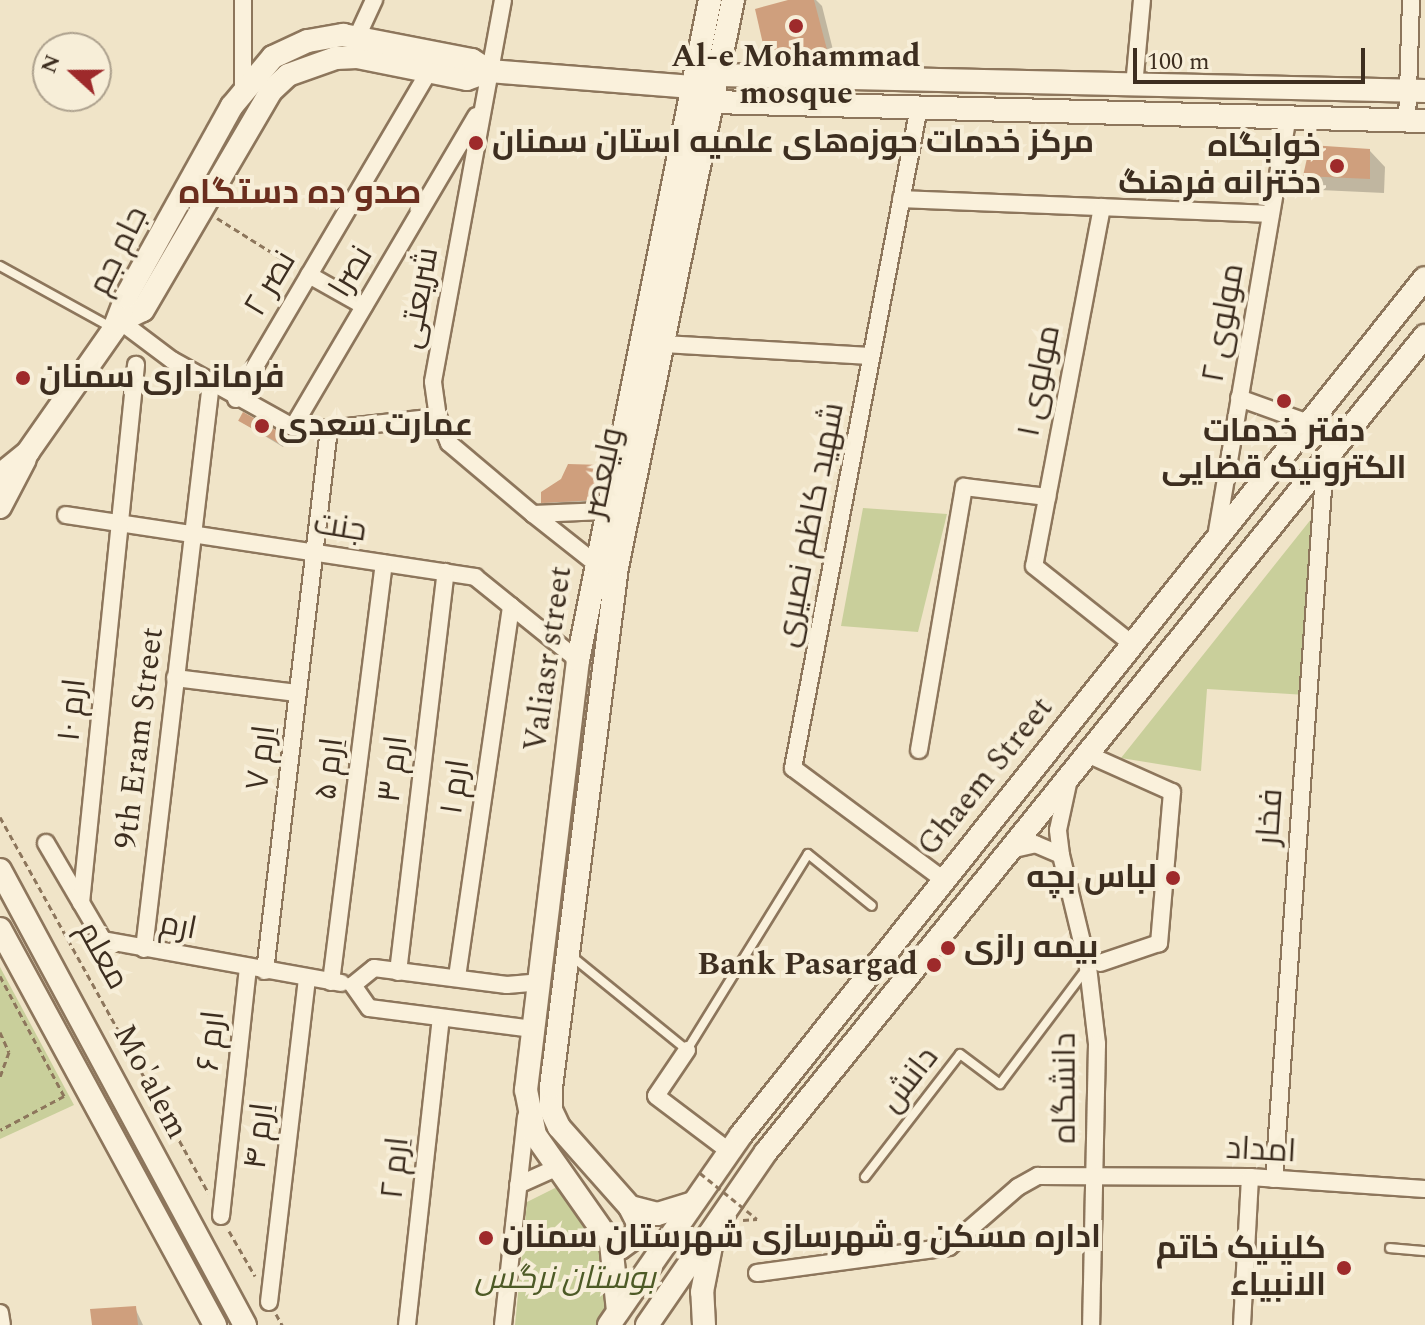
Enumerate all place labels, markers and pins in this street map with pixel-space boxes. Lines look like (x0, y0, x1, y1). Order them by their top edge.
marker: Al-e Mohammad mosque (787, 17, 805, 35)
place label: Al-e Mohammad mosque (671, 39, 921, 114)
place label: مرکز خدمات حوزه‌های علمیه استان سمنان (492, 124, 1094, 162)
place label: خوابگاه دخترانه فرهنگ (1118, 129, 1321, 204)
marker: مرکز خدمات حوزه‌های علمیه استان سمنان (467, 134, 485, 152)
marker: خوابگاه دخترانه فرهنگ (1328, 157, 1346, 175)
place label: فرمانداری سمنان (39, 359, 285, 397)
marker: فرمانداری سمنان (14, 369, 32, 387)
marker: دفتر خدمات الکترونیک قضایی (1275, 392, 1293, 410)
place label: عمارت سعدی (278, 407, 473, 445)
place label: دفتر خدمات الکترونیک قضایی (1161, 414, 1407, 489)
marker: عمارت سعدی (253, 417, 271, 435)
place label: لباس بچه (1026, 859, 1157, 897)
marker: لباس بچه (1164, 869, 1182, 887)
place label: بیمه رازی (964, 929, 1099, 967)
marker: بیمه رازی (939, 939, 957, 957)
place label: Bank Pasargad (697, 946, 918, 984)
marker: Bank Pasargad (925, 956, 943, 974)
place label: اداره مسکن و شهرسازی شهرستان سمنان (502, 1219, 1101, 1257)
marker: اداره مسکن و شهرسازی شهرستان سمنان (477, 1229, 495, 1247)
place label: کلینیک خاتم الانبیاء (1156, 1231, 1326, 1306)
marker: کلینیک خاتم الانبیاء (1333, 1257, 1355, 1279)

